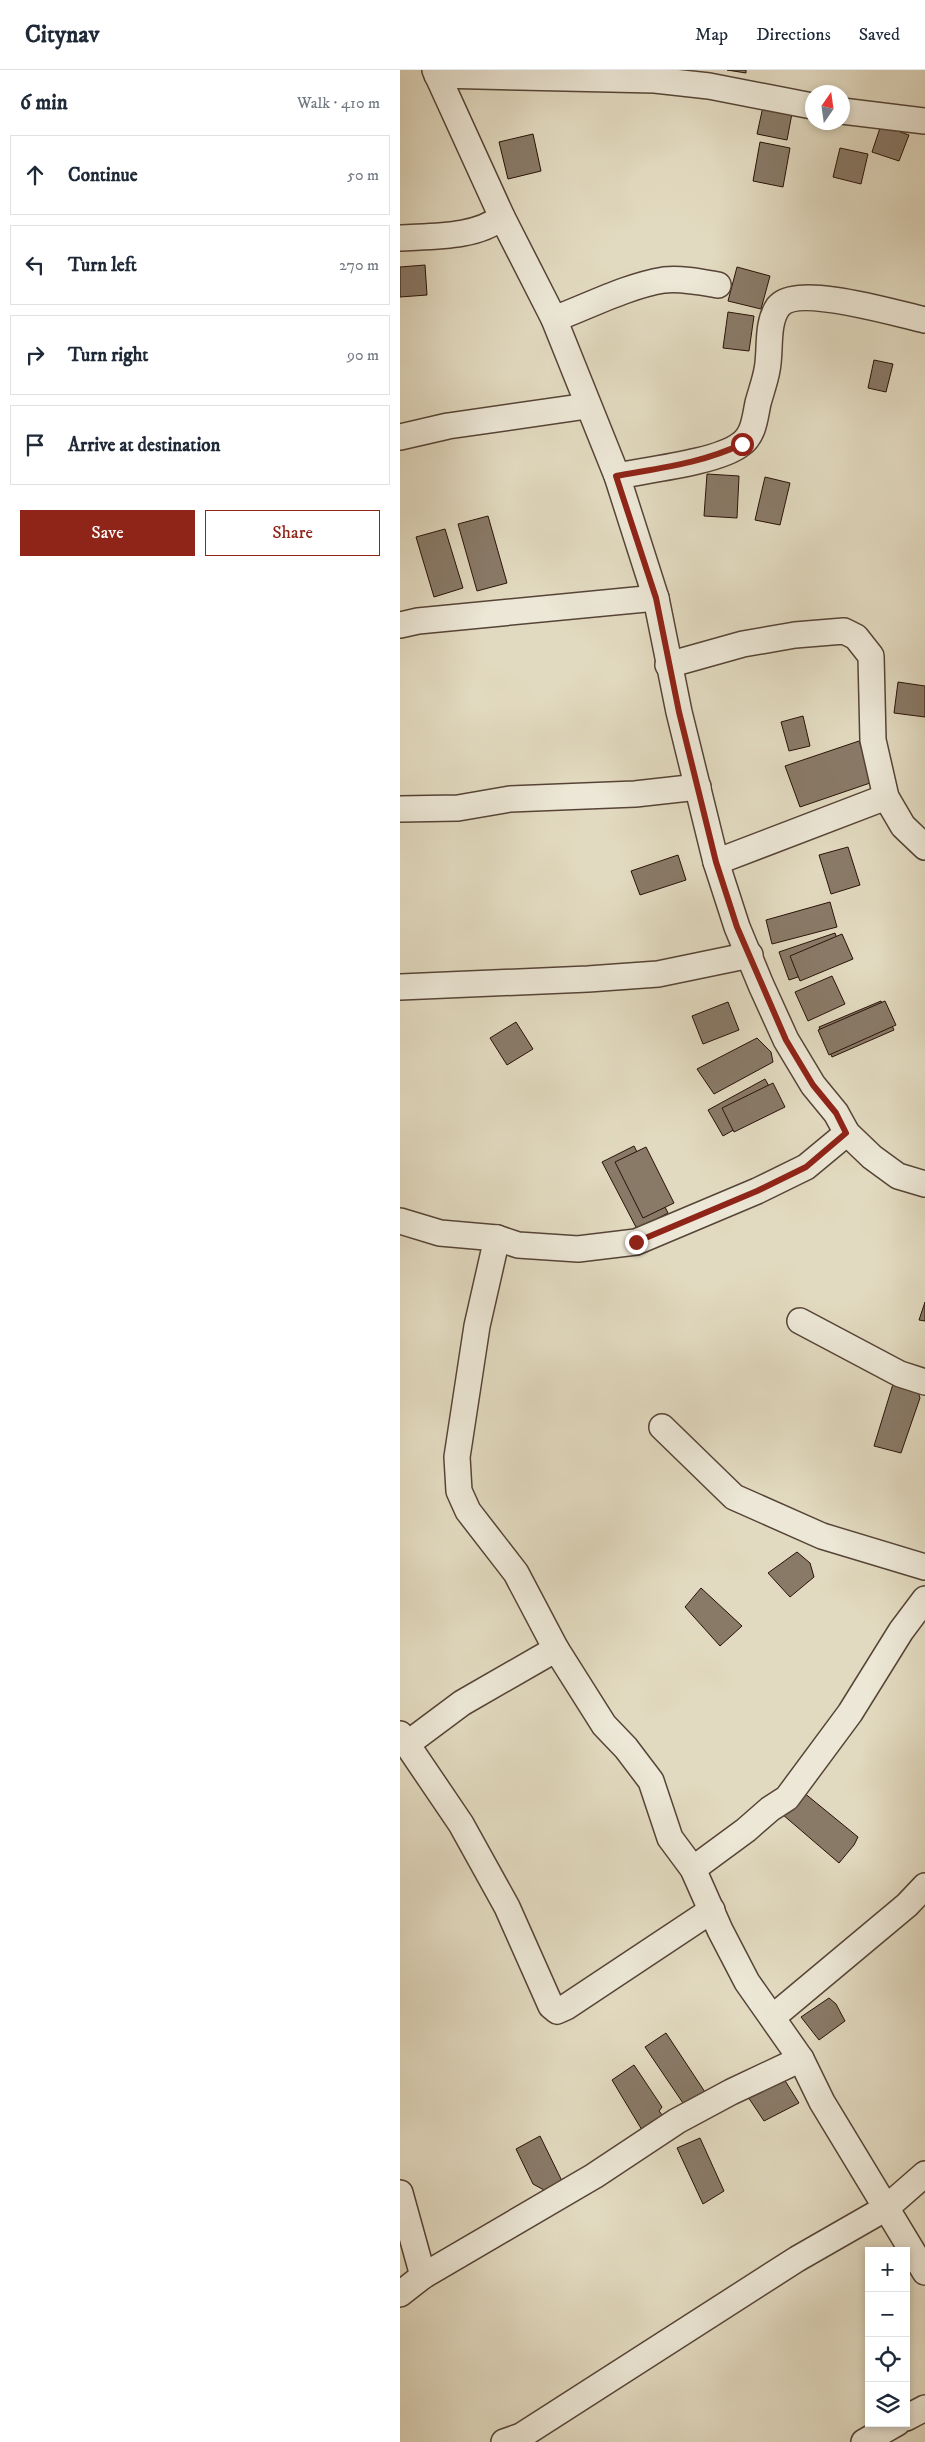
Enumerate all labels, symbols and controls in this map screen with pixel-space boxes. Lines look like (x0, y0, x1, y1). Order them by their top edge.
text: Citynav (25, 20, 99, 50)
text: Map (695, 24, 728, 46)
text: Directions (756, 24, 831, 46)
text: Saved (859, 24, 900, 46)
north arrow (805, 85, 850, 130)
text: 6 min (20, 90, 68, 116)
text: Walk · 410 m (297, 93, 380, 113)
icon: ahead (21, 161, 49, 189)
text: Continue (68, 164, 138, 187)
text: 50 m (347, 165, 379, 185)
icon: left (21, 251, 49, 279)
text: Turn left (68, 254, 137, 277)
text: 270 m (339, 255, 379, 275)
icon: right (21, 341, 49, 369)
text: Turn right (68, 344, 148, 367)
text: 90 m (347, 345, 379, 365)
icon: arrive (21, 431, 49, 459)
route start (731, 433, 754, 456)
text: Arrive at destination (68, 434, 220, 457)
button: Save (20, 510, 195, 556)
button: Share (205, 510, 380, 556)
route end (625, 1231, 648, 1254)
map controls (865, 2247, 910, 2427)
button: + (865, 2247, 910, 2292)
button: − (865, 2292, 910, 2337)
button: locate (865, 2337, 910, 2382)
button: layers (865, 2382, 910, 2427)

